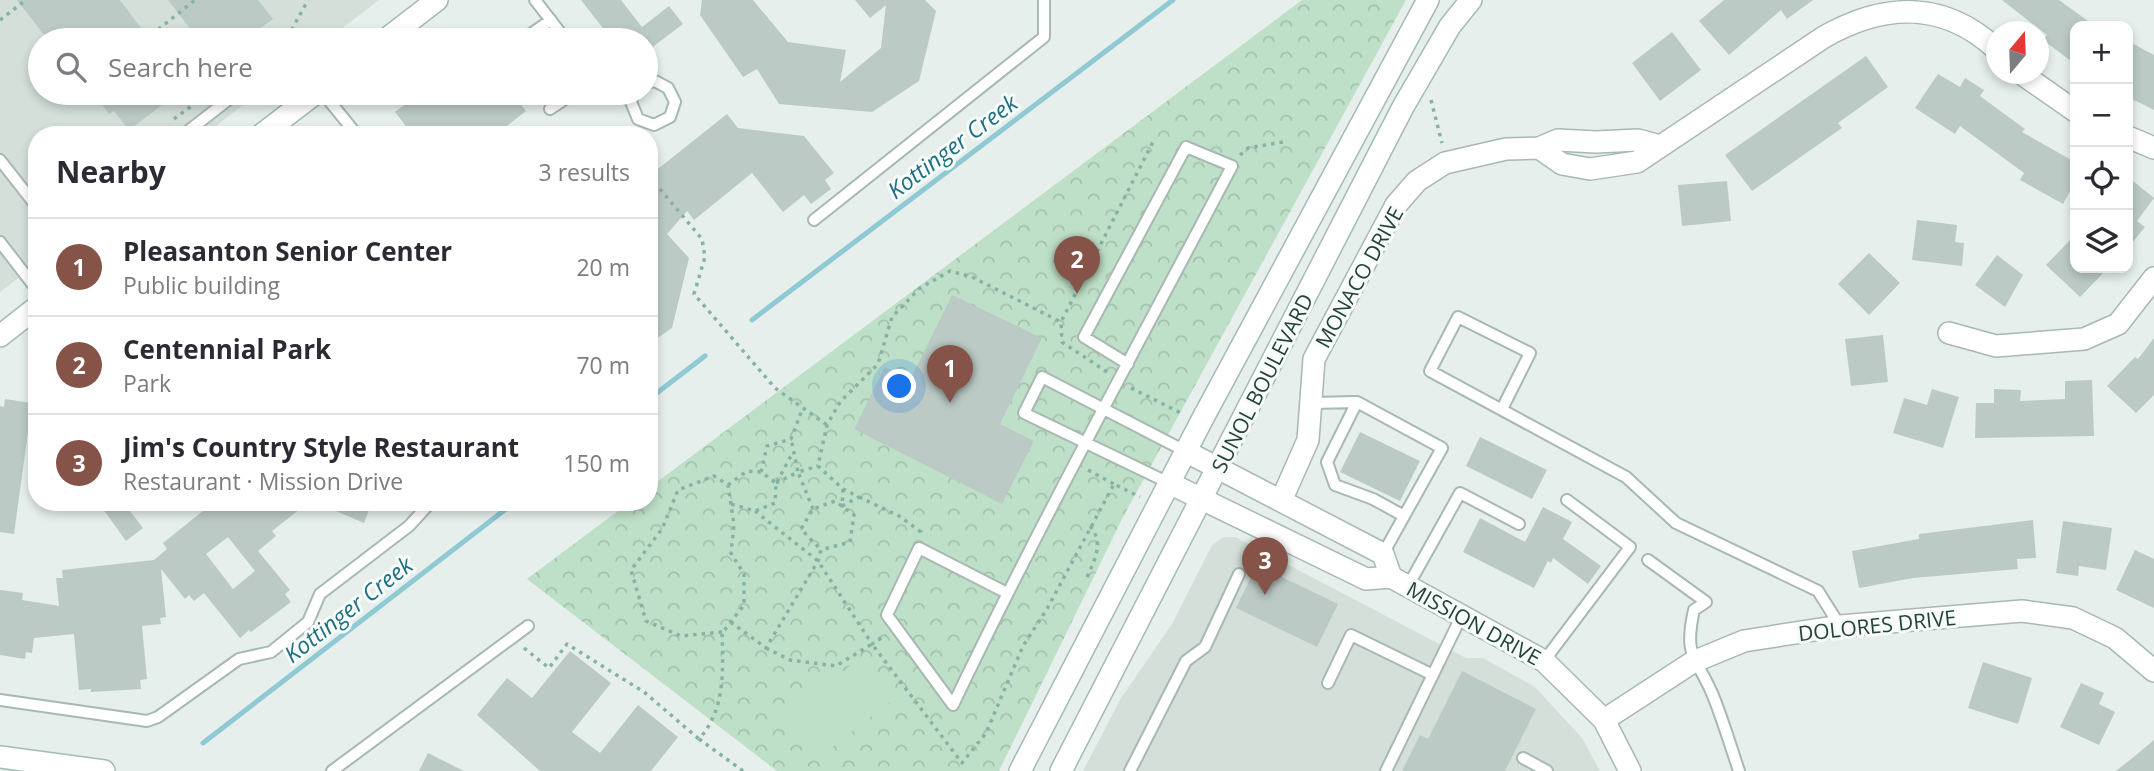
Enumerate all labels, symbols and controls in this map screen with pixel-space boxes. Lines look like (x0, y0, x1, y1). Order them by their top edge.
north arrow (1986, 21, 2049, 84)
map controls (2070, 21, 2133, 273)
button: + (2070, 21, 2133, 84)
search box (28, 28, 658, 105)
icon: search (52, 48, 90, 86)
text: Search here (108, 49, 253, 85)
button: − (2070, 84, 2133, 147)
water label: Kottinger Creek (880, 86, 1024, 205)
button: locate (2070, 147, 2133, 210)
text: Nearby (56, 151, 166, 192)
text: 3 results (539, 156, 630, 188)
street label: MONACO DRIVE (1309, 201, 1409, 353)
button: layers (2070, 210, 2133, 273)
text: Pleasanton Senior Center (123, 233, 452, 269)
pin: 2 (1054, 236, 1100, 294)
text: 1 (72, 251, 86, 283)
text: 20 m (576, 251, 630, 283)
text: Public building (123, 269, 280, 301)
street label: SUNOL BOULEVARD (1205, 289, 1319, 477)
text: Centennial Park (123, 331, 331, 367)
pin: 1 (927, 345, 973, 403)
text: 2 (72, 349, 86, 381)
text: 70 m (576, 349, 630, 381)
text: Park (123, 367, 171, 399)
your location (882, 369, 916, 403)
text: Jim's Country Style Restaurant (123, 429, 519, 465)
text: 3 (72, 447, 86, 479)
text: 150 m (563, 447, 630, 479)
text: Restaurant · Mission Drive (123, 465, 403, 497)
pin: 3 (1242, 537, 1288, 595)
water label: Kottinger Creek (277, 548, 420, 669)
street label: MISSION DRIVE (1402, 575, 1546, 671)
street label: DOLORES DRIVE (1797, 603, 1957, 647)

